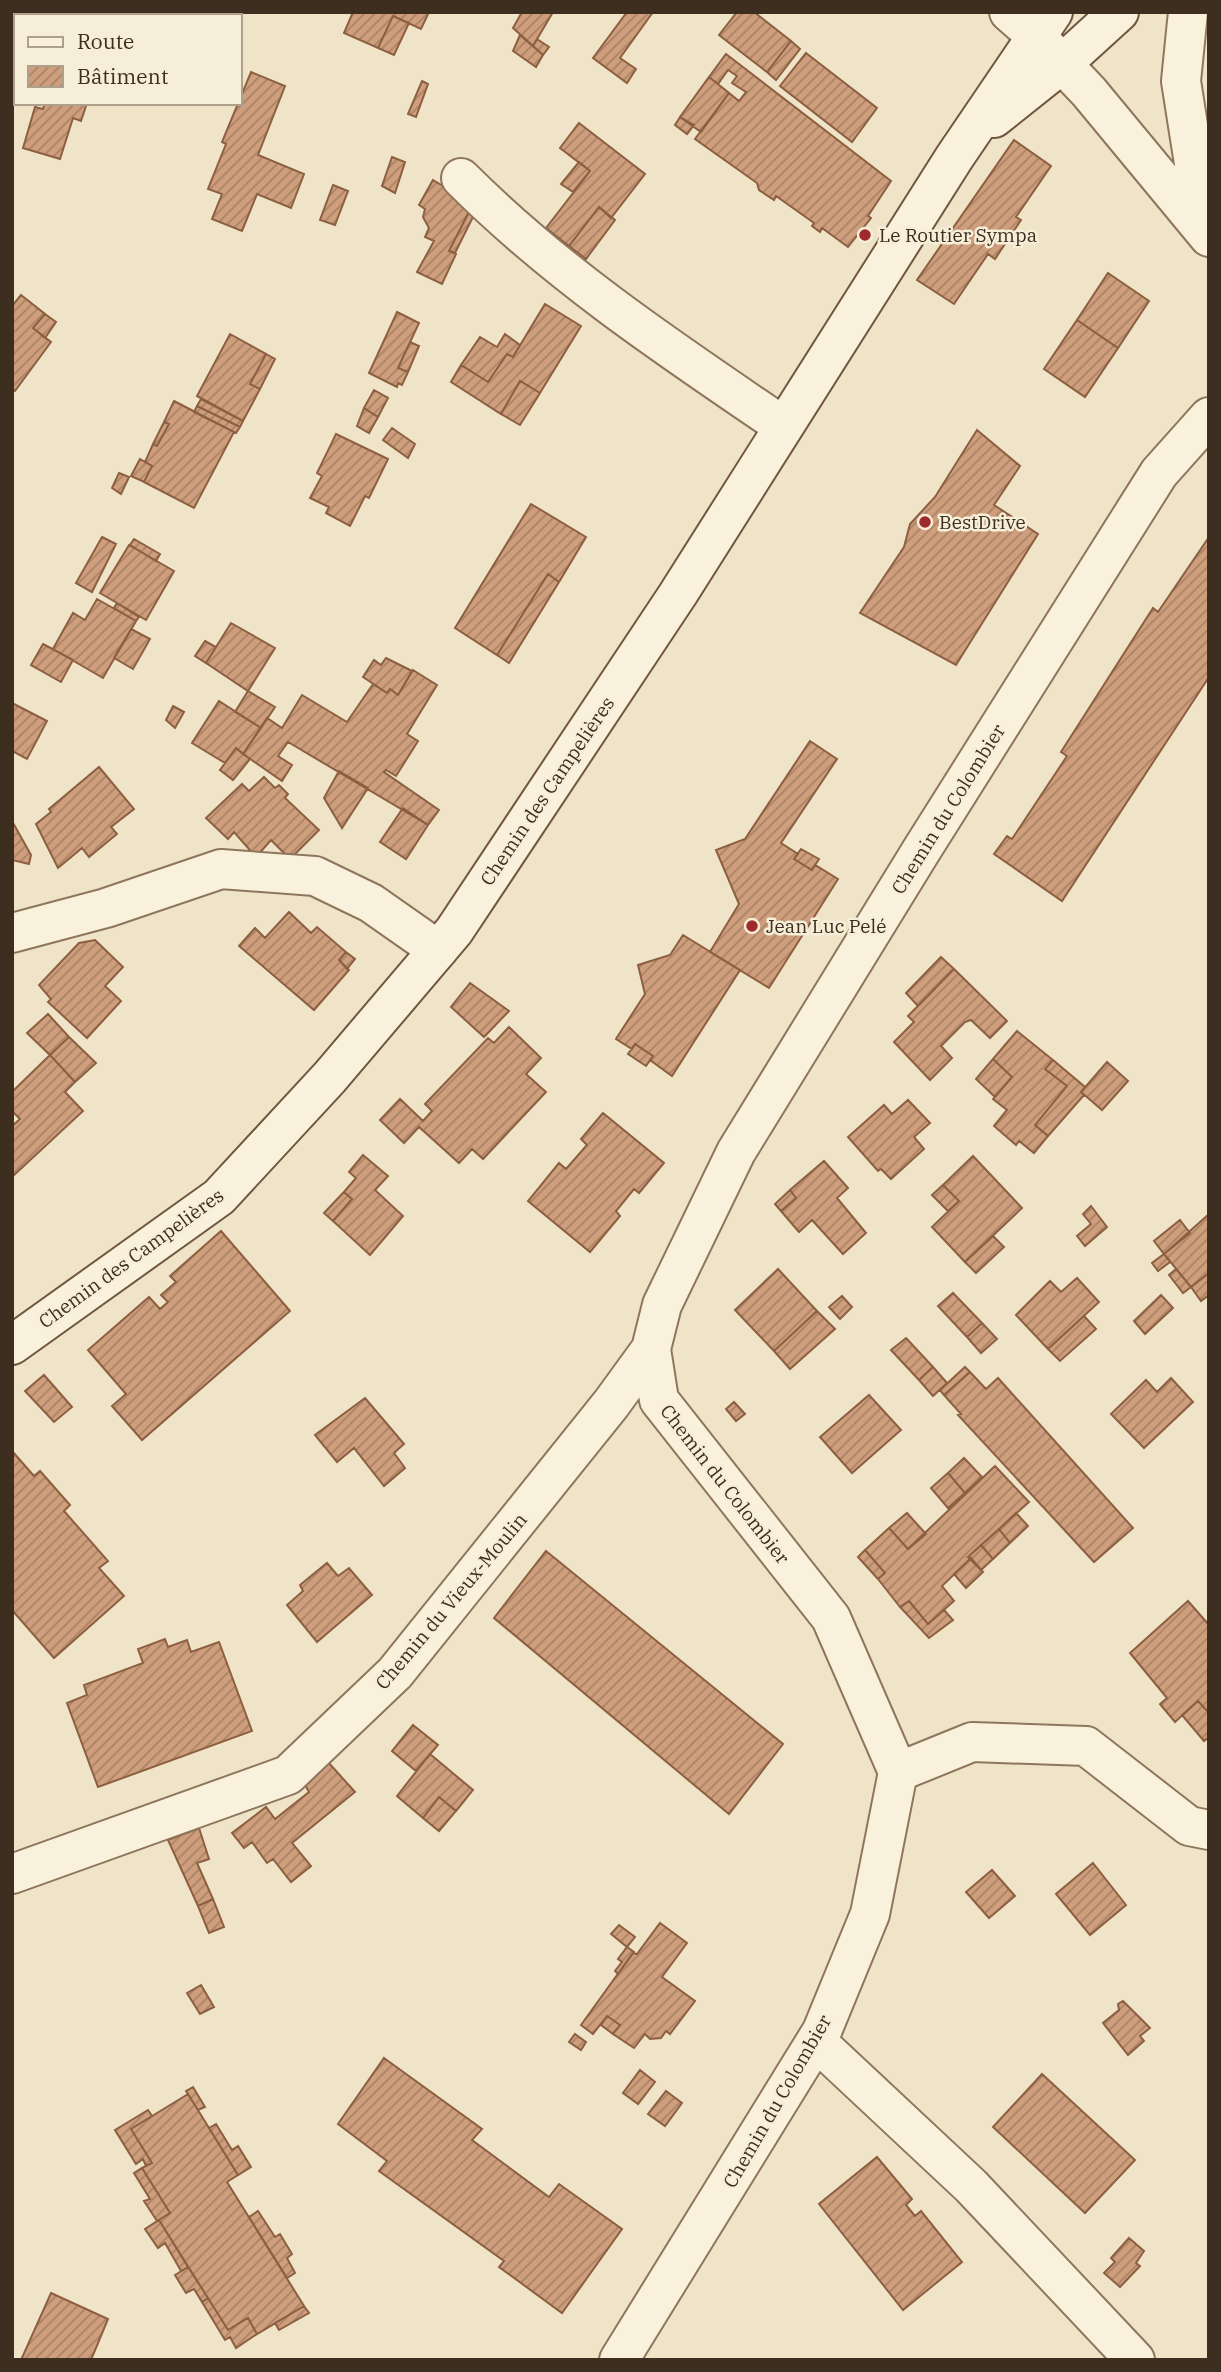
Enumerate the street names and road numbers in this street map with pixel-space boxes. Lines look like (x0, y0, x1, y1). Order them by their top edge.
street label: Chemin des Campelières (475, 692, 619, 890)
street label: Chemin du Colombier (886, 719, 1010, 898)
street label: Chemin des Campelières (34, 1183, 228, 1333)
street label: Chemin du Colombier (655, 1399, 795, 1569)
street label: Chemin du Vieux-Moulin (370, 1508, 532, 1694)
street label: Chemin du Colombier (718, 2010, 837, 2192)

